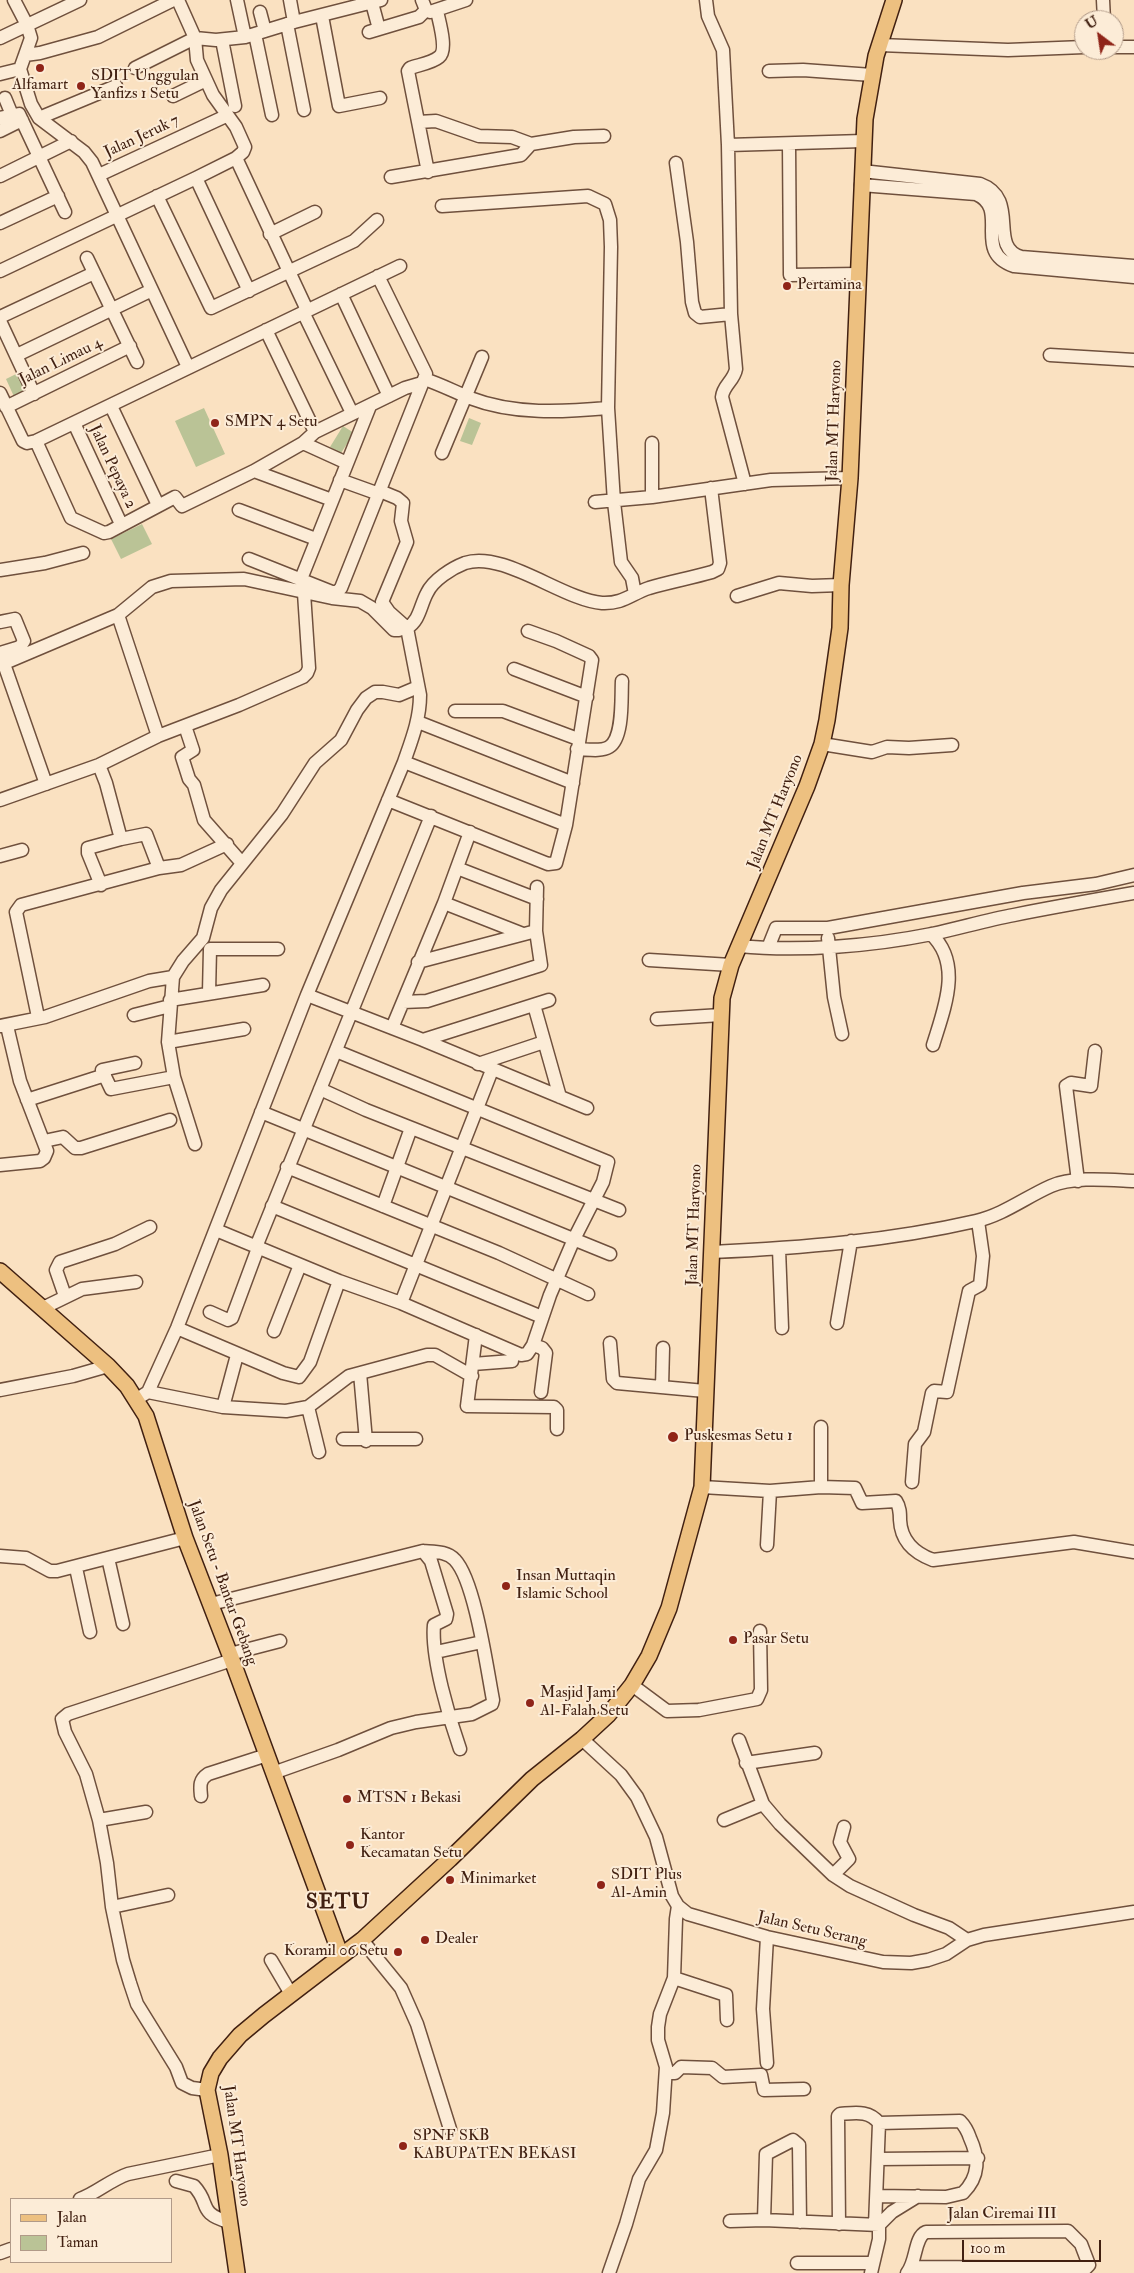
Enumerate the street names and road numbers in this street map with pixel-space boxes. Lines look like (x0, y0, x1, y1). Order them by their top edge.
street label: Jalan Jeruk 7 (101, 111, 183, 163)
street label: Jalan Limau 4 (16, 334, 106, 390)
street label: Jalan MT Haryono (823, 360, 847, 482)
street label: Jalan Pepaya 2 (84, 422, 140, 512)
street label: Jalan MT Haryono (744, 752, 808, 872)
street label: Jalan MT Haryono (683, 1164, 707, 1286)
street label: Jalan Setu - Bantar Gebang (183, 1498, 261, 1668)
street label: Jalan Setu Serang (755, 1908, 869, 1952)
street label: Jalan MT Haryono (218, 2084, 254, 2208)
street label: Jalan Ciremai III (947, 2205, 1057, 2225)

